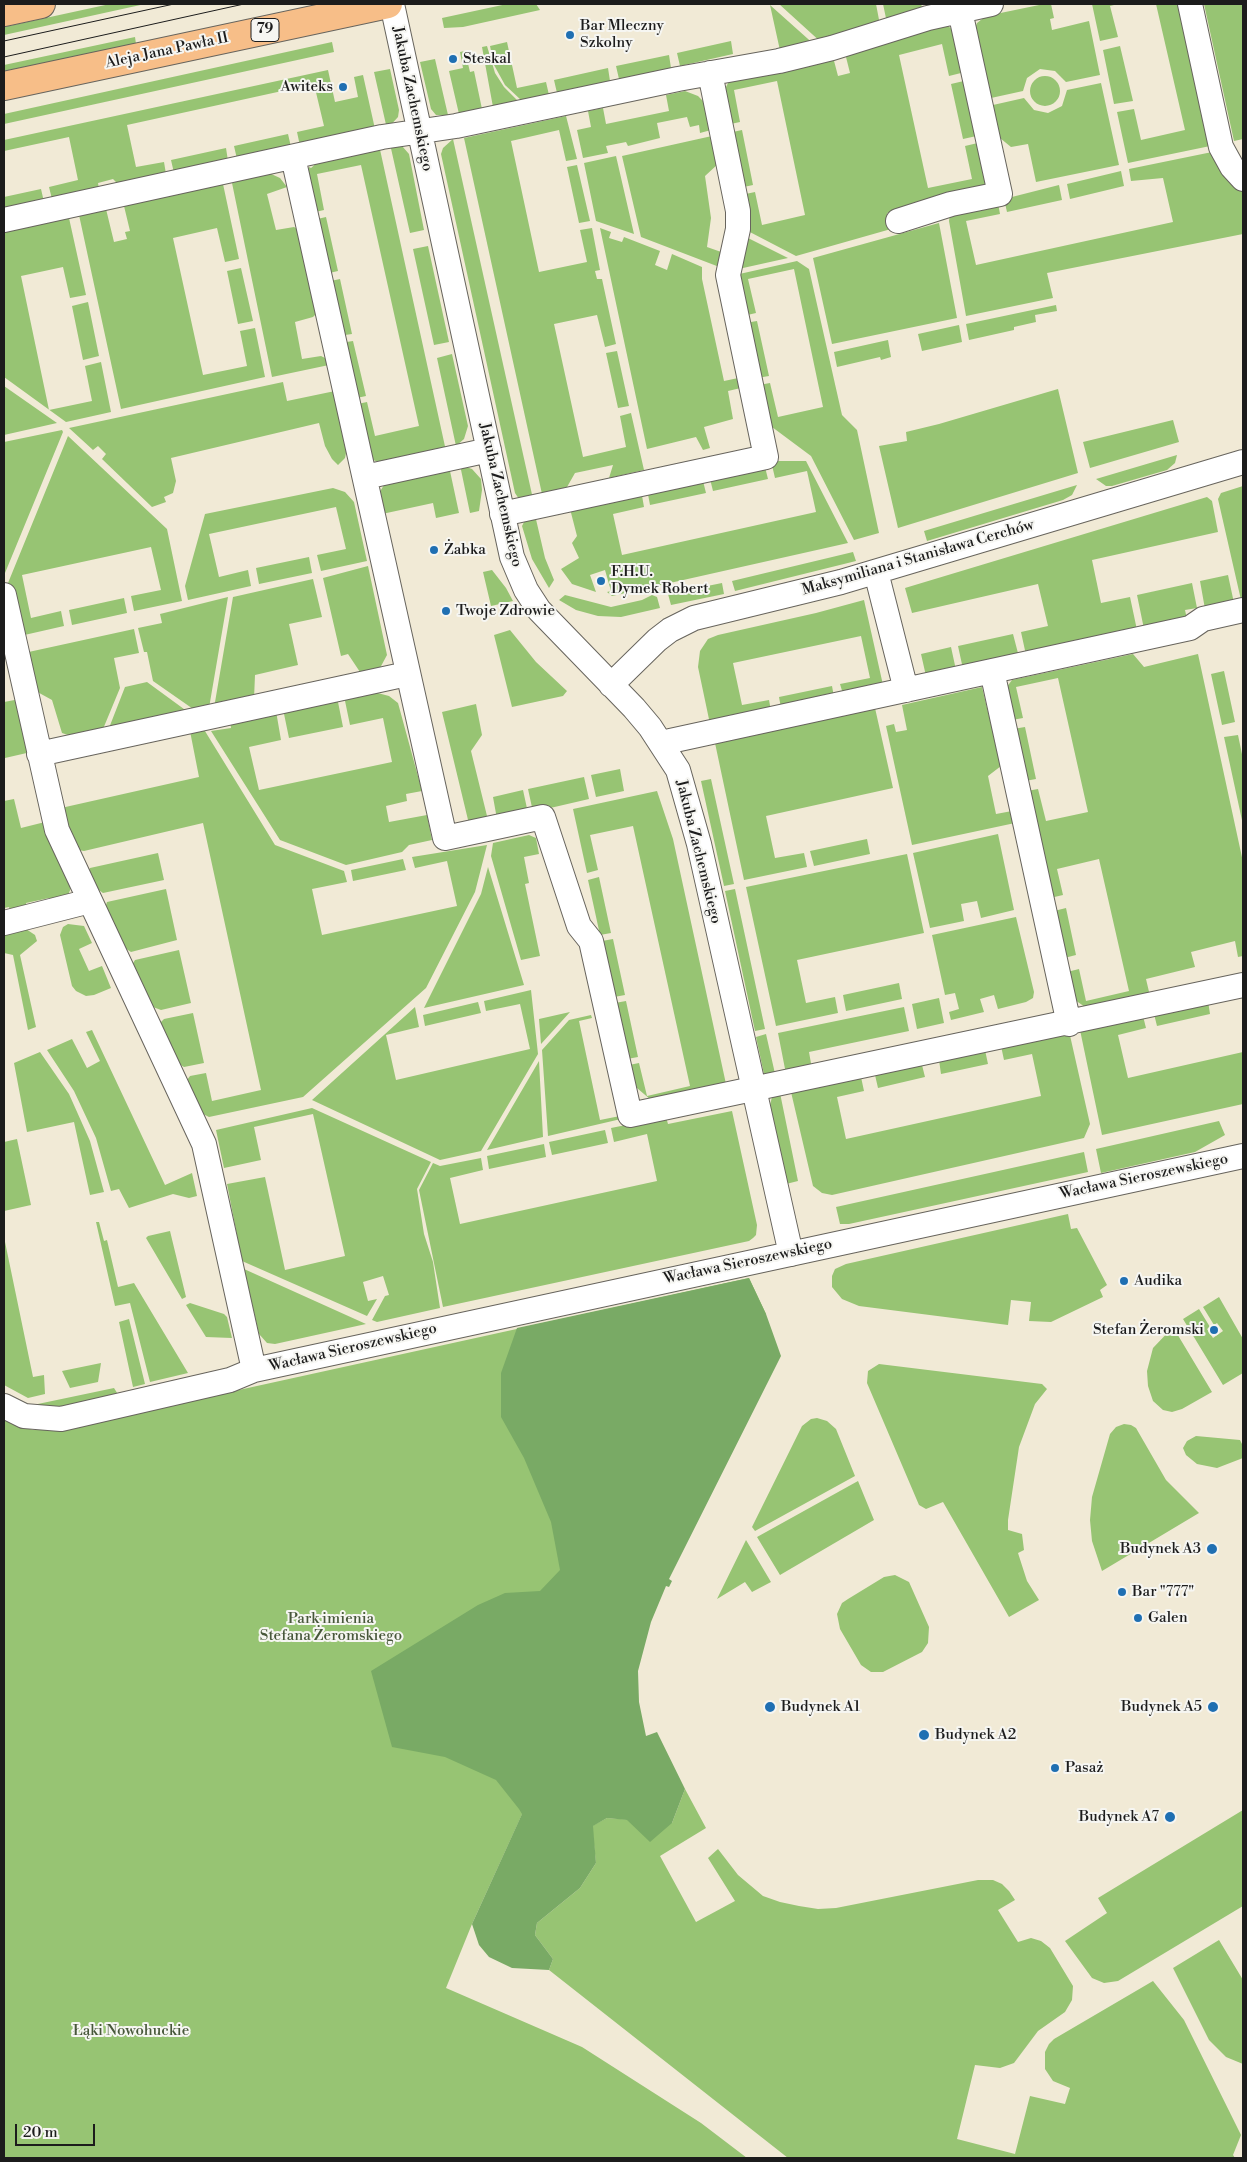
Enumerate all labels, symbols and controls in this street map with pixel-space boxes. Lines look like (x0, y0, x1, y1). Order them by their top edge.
place label: Bar Mleczny Szkolny (580, 17, 664, 52)
road number: 79 (251, 18, 279, 42)
street label: Jakuba Zachemskiego (388, 25, 436, 173)
street label: Aleja Jana Pawła II (104, 29, 230, 73)
marker: Bar Mleczny Szkolny (564, 29, 576, 41)
place label: Steskal (463, 50, 511, 68)
marker: Steskal (447, 53, 459, 65)
place label: Awiteks (281, 78, 333, 96)
marker: Awiteks (337, 81, 349, 93)
street label: Jakuba Zachemskiego (475, 421, 525, 569)
street label: Maksymiliana i Stanisława Cerchów (800, 516, 1036, 600)
place label: Żabka (444, 541, 486, 559)
marker: Żabka (428, 544, 440, 556)
place label: F.H.U. Dymek Robert (611, 563, 709, 598)
marker: F.H.U. Dymek Robert (595, 575, 607, 587)
place label: Twoje Zdrowie (456, 602, 555, 620)
marker: Twoje Zdrowie (440, 605, 452, 617)
street label: Jakuba Zachemskiego (671, 778, 725, 926)
street label: Wacława Sieroszewskiego (1058, 1150, 1230, 1204)
street label: Wacława Sieroszewskiego (662, 1235, 834, 1289)
place label: Audika (1134, 1272, 1182, 1290)
marker: Audika (1118, 1275, 1130, 1287)
street label: Wacława Sieroszewskiego (267, 1320, 439, 1376)
place label: Stefan Żeromski (1093, 1321, 1204, 1339)
marker: Stefan Żeromski (1208, 1324, 1220, 1336)
place label: Budynek A3 (1120, 1540, 1201, 1558)
marker: Budynek A3 (1205, 1542, 1219, 1556)
place label: Bar "777" (1132, 1583, 1194, 1601)
marker: Bar "777" (1116, 1586, 1128, 1598)
place label: Galen (1148, 1609, 1188, 1627)
park label: Park imienia Stefana Żeromskiego (260, 1610, 402, 1645)
marker: Galen (1132, 1612, 1144, 1624)
place label: Budynek A1 (781, 1698, 860, 1716)
place label: Budynek A5 (1121, 1698, 1202, 1716)
marker: Budynek A1 (763, 1700, 777, 1714)
marker: Budynek A5 (1206, 1700, 1220, 1714)
place label: Budynek A2 (935, 1726, 1016, 1744)
marker: Budynek A2 (917, 1728, 931, 1742)
place label: Pasaż (1065, 1759, 1103, 1777)
marker: Pasaż (1049, 1762, 1061, 1774)
place label: Budynek A7 (1079, 1808, 1159, 1826)
marker: Budynek A7 (1163, 1810, 1177, 1824)
park label: Łąki Nowohuckie (73, 2022, 189, 2040)
scale bar (18, 2114, 98, 2146)
text: 20 m (23, 2123, 58, 2142)

